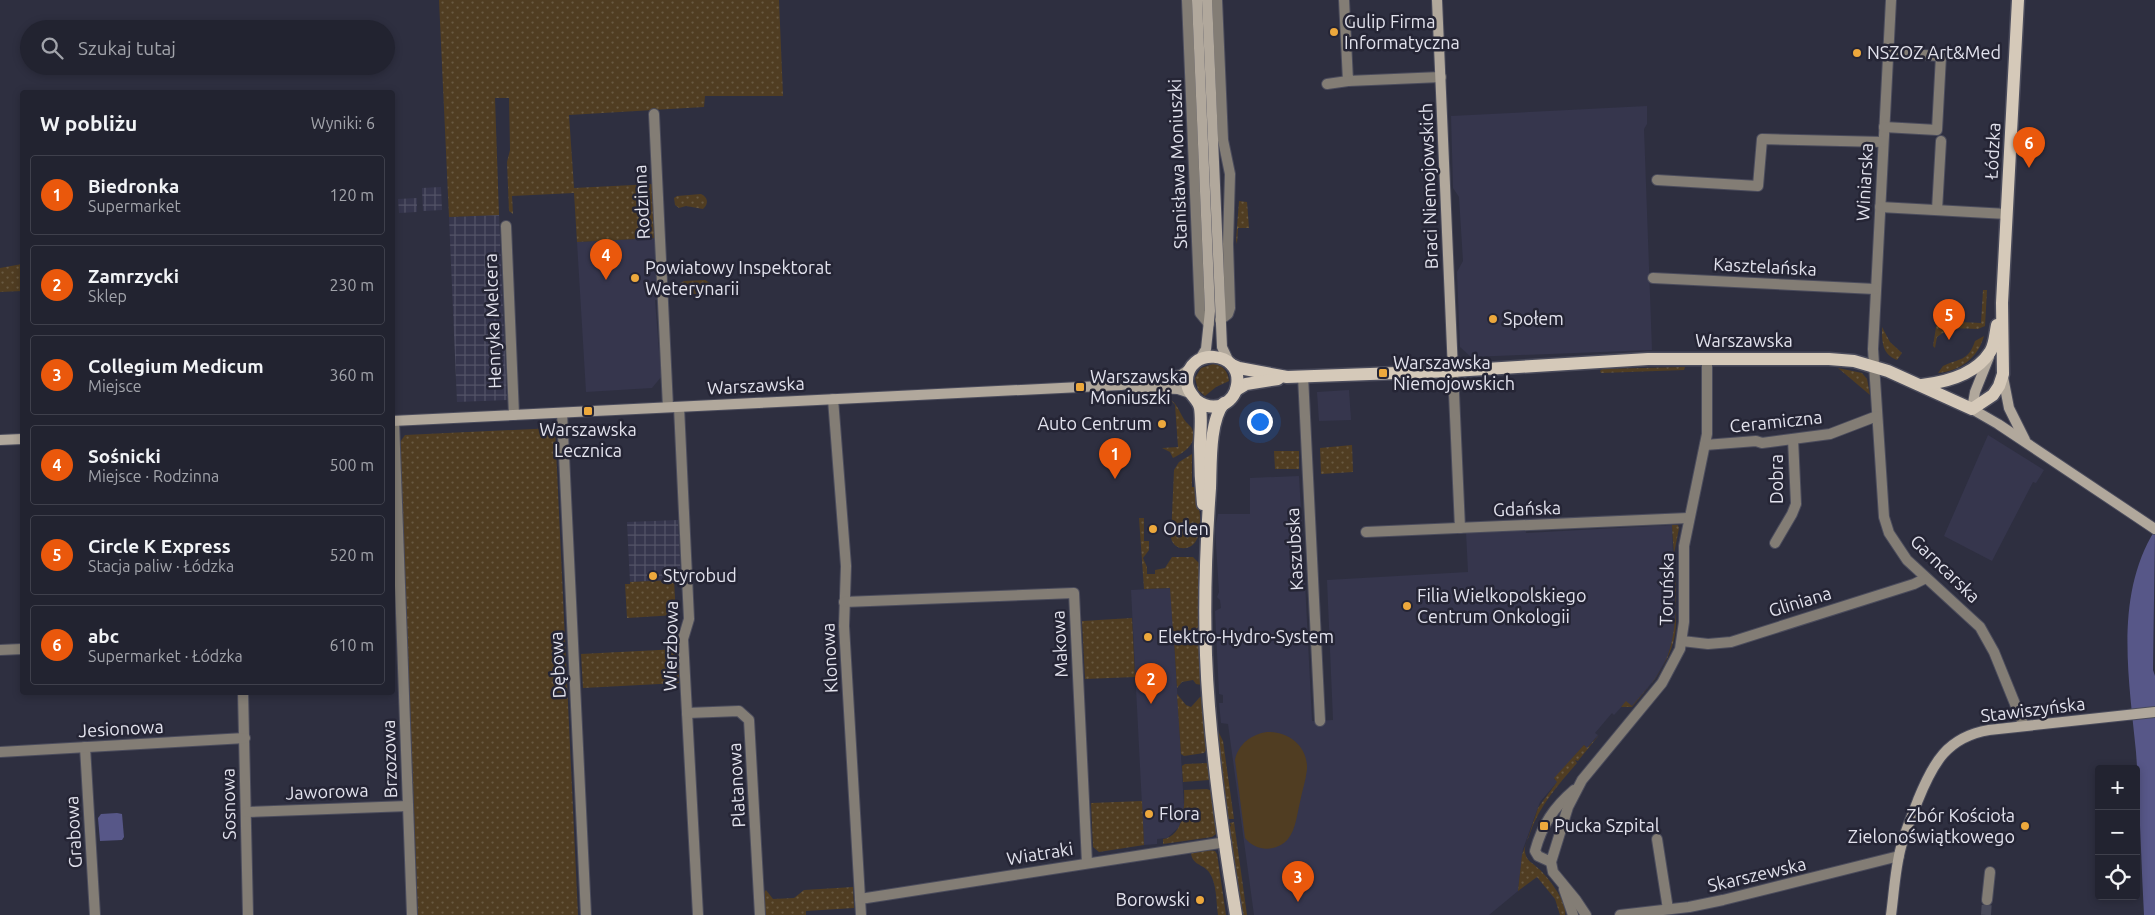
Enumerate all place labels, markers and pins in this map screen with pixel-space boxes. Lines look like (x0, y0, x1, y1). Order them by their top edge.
place label: Gulip Firma Informatyczna (1344, 11, 1460, 52)
marker: Gulip Firma Informatyczna (1328, 26, 1340, 38)
place label: NSZOZ Art&Med (1867, 42, 2001, 62)
marker: NSZOZ Art&Med (1851, 47, 1863, 59)
pin: 6 (2013, 127, 2045, 168)
pin: 4 (590, 239, 622, 280)
place label: Powiatowy Inspektorat Weterynarii (645, 257, 831, 298)
marker: Powiatowy Inspektorat Weterynarii (629, 272, 641, 284)
pin: 5 (1933, 299, 1965, 340)
place label: Społem (1503, 308, 1564, 328)
marker: Społem (1487, 313, 1499, 325)
place label: Warszawska Niemojowskich (1393, 352, 1515, 393)
place label: Warszawska Moniuszki (1090, 366, 1188, 407)
marker: Warszawska Niemojowskich (1377, 367, 1389, 379)
marker: Warszawska Moniuszki (1074, 381, 1086, 393)
marker: Warszawska Lecznica (582, 405, 594, 417)
place label: Auto Centrum (1037, 413, 1152, 433)
marker: Auto Centrum (1156, 418, 1168, 430)
place label: Warszawska Lecznica (539, 419, 637, 460)
pin: 1 (1099, 438, 1131, 479)
place label: Orlen (1163, 518, 1209, 538)
marker: Orlen (1147, 523, 1159, 535)
place label: Styrobud (663, 565, 737, 585)
marker: Styrobud (647, 570, 659, 582)
place label: Filia Wielkopolskiego Centrum Onkologii (1417, 585, 1586, 626)
marker: Filia Wielkopolskiego Centrum Onkologii (1401, 600, 1413, 612)
place label: Elektro-Hydro-System (1158, 626, 1334, 646)
marker: Elektro-Hydro-System (1142, 631, 1154, 643)
pin: 2 (1135, 663, 1167, 704)
place label: Flora (1159, 803, 1200, 823)
place label: Zbór Kościoła Zielonoświątkowego (1848, 805, 2015, 846)
marker: Flora (1143, 808, 1155, 820)
place label: Pucka Szpital (1554, 815, 1660, 835)
marker: Pucka Szpital (1538, 820, 1550, 832)
marker: Zbór Kościoła Zielonoświątkowego (2019, 820, 2031, 832)
pin: 3 (1282, 861, 1314, 902)
place label: Borowski (1115, 889, 1190, 909)
marker: Borowski (1194, 894, 1206, 906)

